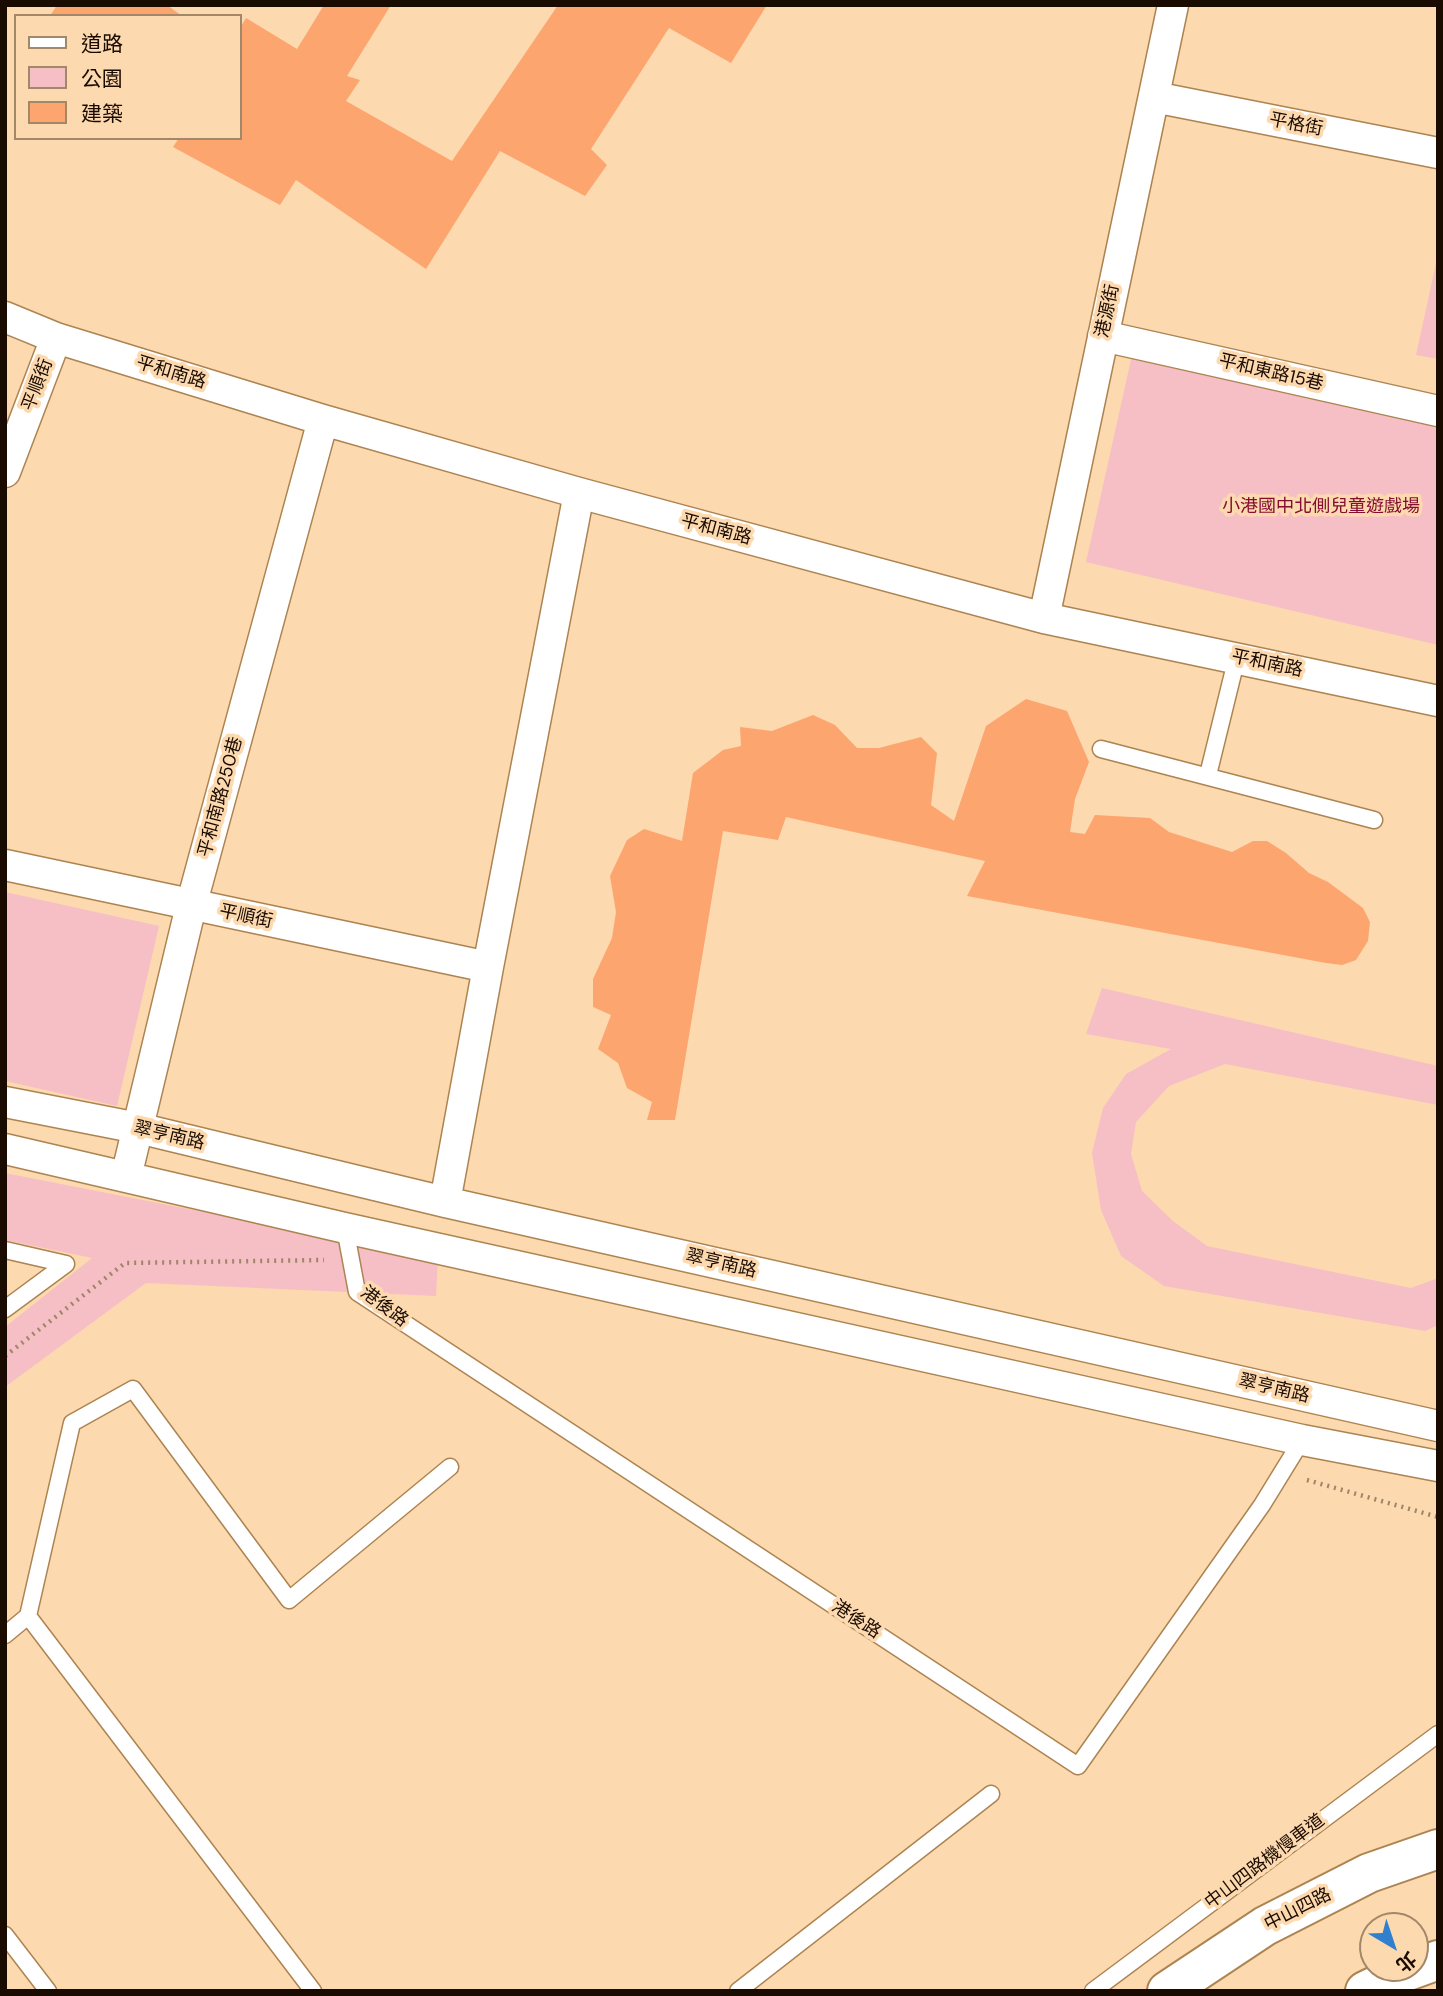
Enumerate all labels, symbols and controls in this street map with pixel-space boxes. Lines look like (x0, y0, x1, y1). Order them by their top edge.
legend (14, 14, 242, 140)
text: 道路 (81, 30, 123, 58)
text: 公園 (81, 65, 123, 93)
text: 建築 (81, 100, 123, 128)
street label: 平格街 (1267, 109, 1325, 141)
street label: 港源街 (1092, 282, 1124, 340)
street label: 平和東路15巷 (1217, 350, 1325, 396)
street label: 平和南路 (133, 352, 209, 394)
street label: 平順街 (18, 356, 58, 414)
park label: 小港國中北側兒童遊戲場 (1222, 496, 1420, 518)
street label: 平和南路 (678, 510, 754, 550)
street label: 平和南路 (1230, 646, 1304, 682)
street label: 平和南路250巷 (195, 734, 247, 860)
street label: 平順街 (217, 901, 275, 933)
street label: 翠亨南路 (131, 1117, 207, 1155)
street label: 翠亨南路 (683, 1245, 759, 1283)
street label: 港後路 (356, 1282, 412, 1332)
street label: 翠亨南路 (1236, 1370, 1312, 1408)
street label: 港後路 (827, 1596, 885, 1644)
street label: 中山四路機慢車道 (1201, 1810, 1329, 1914)
street label: 中山四路 (1261, 1884, 1335, 1936)
north arrow (1359, 1912, 1429, 1982)
text: 北 (1391, 1946, 1422, 1978)

